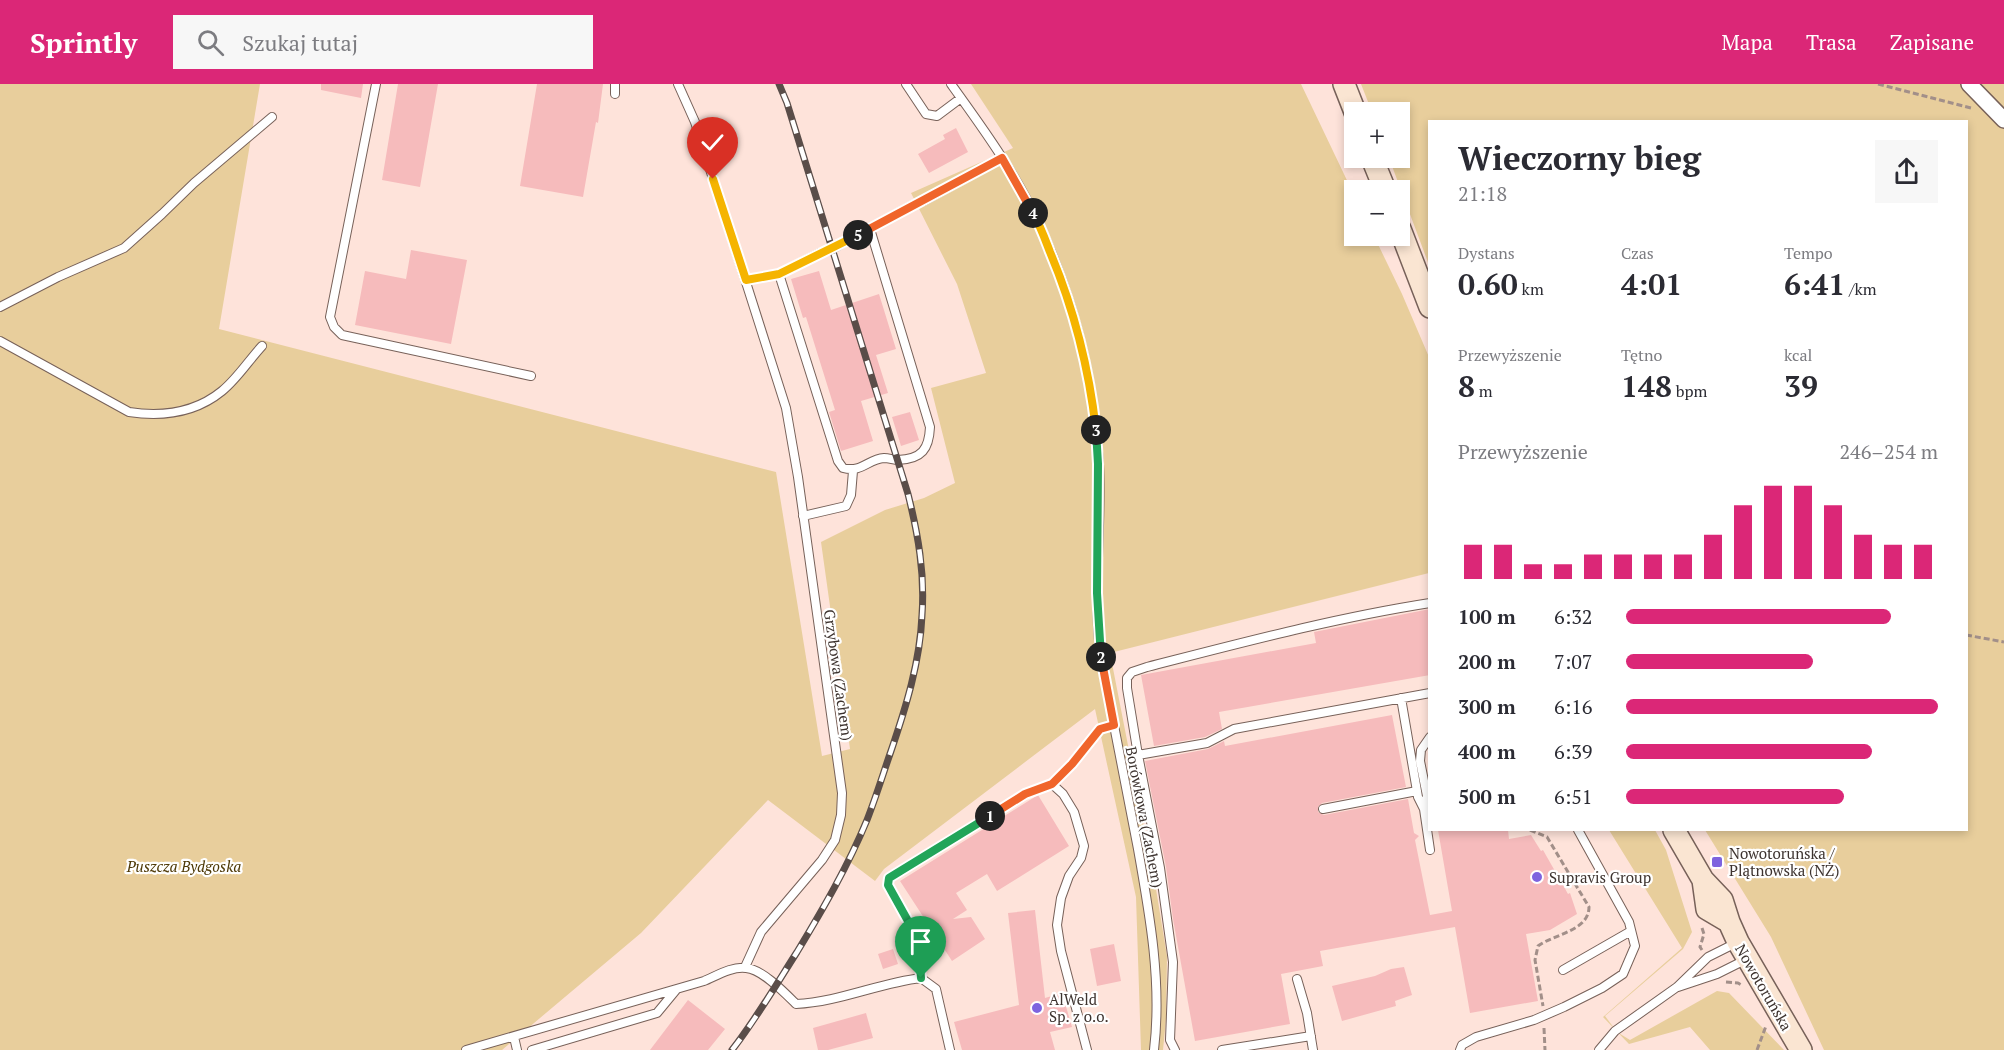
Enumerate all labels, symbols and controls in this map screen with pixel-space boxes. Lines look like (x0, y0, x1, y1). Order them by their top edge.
search box (173, 15, 593, 69)
text: Sprintly (30, 24, 137, 61)
icon: search (194, 26, 227, 59)
text: Szukaj tutaj (242, 28, 358, 57)
text: Mapa (1722, 28, 1773, 56)
text: Trasa (1806, 28, 1857, 56)
text: Zapisane (1890, 28, 1974, 56)
map controls (1344, 102, 1410, 246)
button: + (1344, 102, 1410, 168)
pin (687, 117, 738, 179)
icon: check (696, 126, 729, 159)
text: Wieczorny bieg (1458, 136, 1701, 179)
button: share (1875, 140, 1938, 203)
button: − (1344, 180, 1410, 246)
text: 21:18 (1458, 180, 1507, 207)
pin: 4 (1018, 198, 1048, 228)
text: 4 (1028, 202, 1038, 224)
pin: 5 (843, 220, 873, 250)
text: 5 (853, 224, 863, 246)
text: Dystans (1458, 242, 1515, 264)
text: Czas (1621, 242, 1654, 264)
text: Tempo (1784, 242, 1833, 264)
text: 0.60 (1458, 264, 1518, 304)
text: 4:01 (1621, 264, 1682, 304)
text: 6:41 (1784, 264, 1845, 304)
text: km (1518, 278, 1544, 300)
text: /km (1845, 278, 1877, 300)
text: Przewyższenie (1458, 344, 1562, 366)
text: Tętno (1621, 344, 1662, 366)
text: kcal (1784, 344, 1812, 366)
text: 8 (1458, 366, 1475, 406)
text: 148 (1621, 366, 1672, 406)
text: 39 (1784, 366, 1818, 406)
text: m (1475, 380, 1493, 402)
text: bpm (1672, 380, 1707, 402)
pin: 3 (1081, 415, 1111, 445)
text: 3 (1091, 419, 1101, 441)
text: Przewyższenie (1458, 438, 1588, 465)
text: 246–254 m (1839, 438, 1938, 465)
text: 100 m (1458, 603, 1516, 630)
text: 6:32 (1554, 603, 1593, 630)
street label: Grzybowa (Zachem) (820, 608, 858, 742)
pin: 2 (1086, 642, 1116, 672)
text: 2 (1096, 646, 1106, 668)
text: 200 m (1458, 648, 1516, 675)
text: 7:07 (1554, 648, 1593, 675)
text: 300 m (1458, 693, 1516, 720)
text: 6:16 (1554, 693, 1593, 720)
text: 400 m (1458, 738, 1516, 765)
text: 6:39 (1554, 738, 1593, 765)
street label: Borówkowa (Zachem) (1121, 745, 1169, 889)
text: 500 m (1458, 783, 1516, 810)
text: 6:51 (1554, 783, 1593, 810)
pin: 1 (975, 801, 1005, 831)
text: 1 (985, 805, 995, 827)
place label: Nowotoruńska / Plątnowska (NŻ) (1729, 843, 1839, 880)
marker: Nowotoruńska / Plątnowska (NŻ) (1710, 855, 1724, 869)
park label: Puszcza Bydgoska (126, 856, 241, 876)
place label: Supravis Group (1549, 867, 1651, 887)
marker: Supravis Group (1530, 870, 1544, 884)
pin (895, 916, 946, 978)
icon: arrive (904, 925, 937, 958)
street label: Nowotoruńska (1731, 940, 1797, 1034)
place label: AlWeld Sp. z o.o. (1049, 989, 1109, 1026)
marker: AlWeld Sp. z o.o. (1030, 1001, 1044, 1015)

